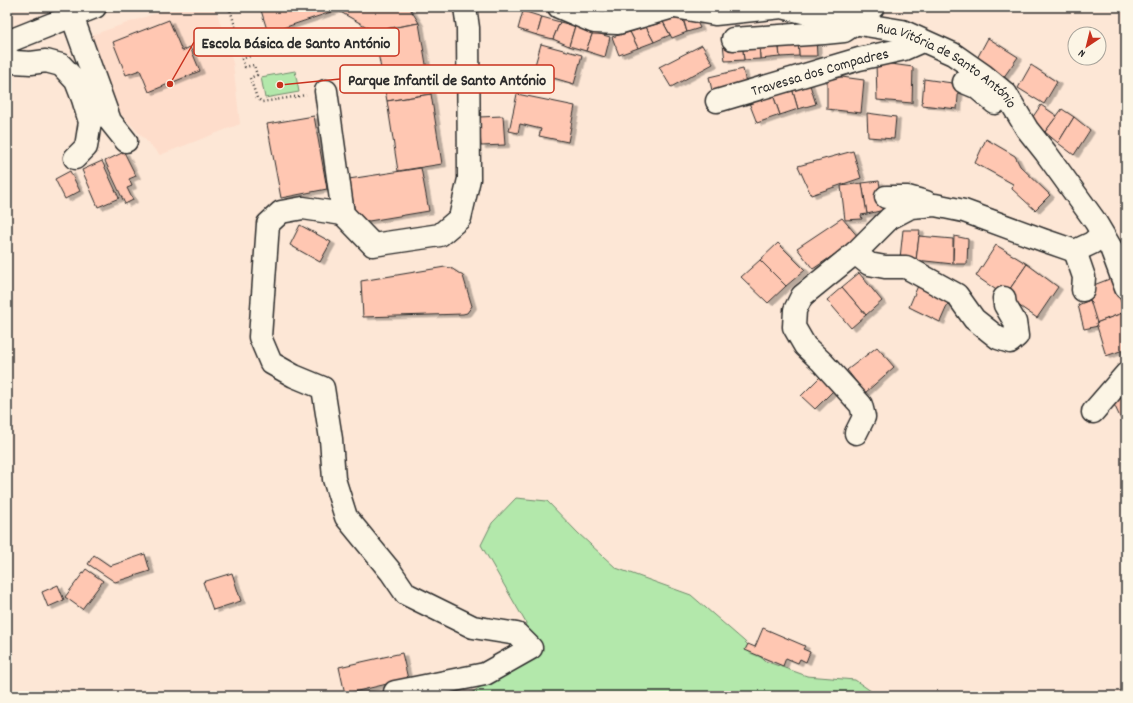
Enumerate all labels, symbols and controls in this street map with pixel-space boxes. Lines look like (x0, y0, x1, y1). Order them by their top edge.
street label: Rua Vitória de Santo António (875, 18, 1021, 113)
north arrow (1067, 26, 1107, 66)
callout: Escola Básica de Santo António (194, 28, 399, 56)
text: Escola Básica de Santo António (202, 33, 390, 56)
street label: Travessa dos Compadres (749, 44, 891, 103)
text: N (1075, 44, 1089, 61)
callout: Parque Infantil de Santo António (340, 65, 554, 93)
text: Parque Infantil de Santo António (348, 70, 546, 93)

